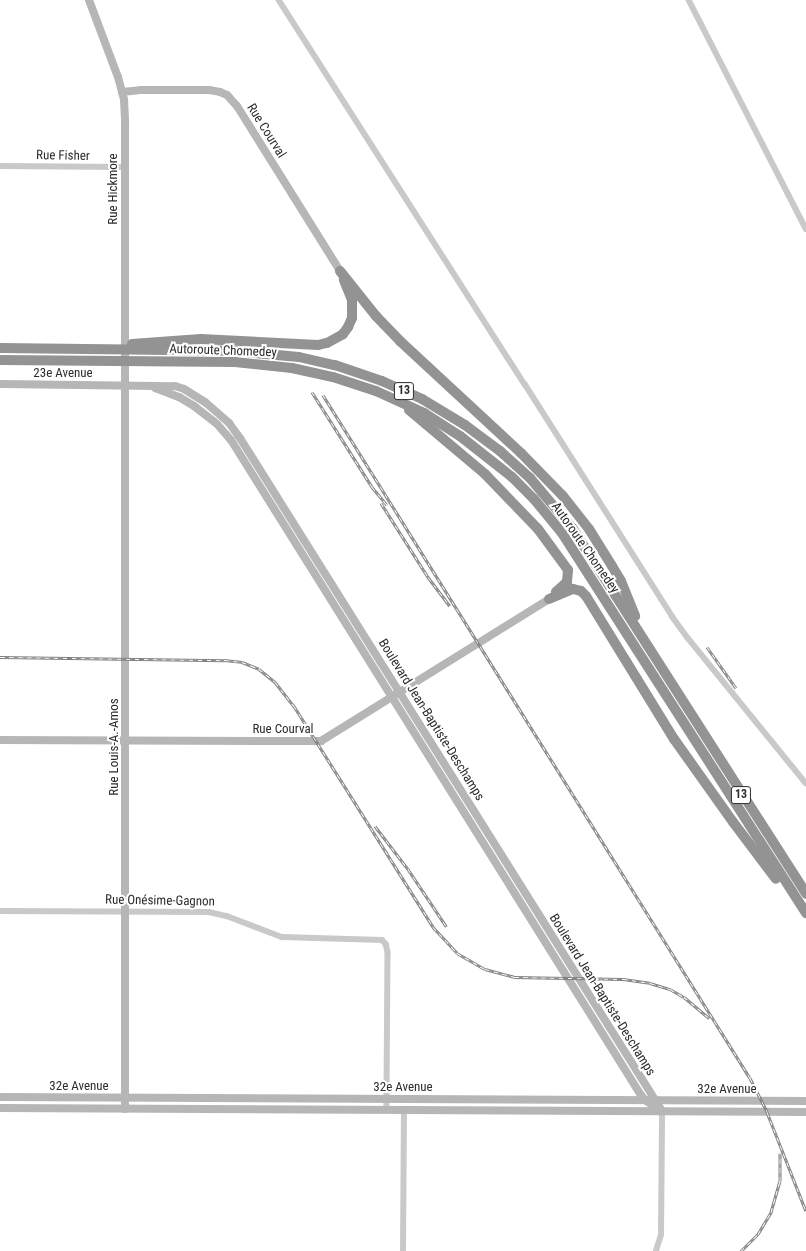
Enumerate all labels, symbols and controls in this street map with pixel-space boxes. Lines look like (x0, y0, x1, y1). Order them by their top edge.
street label: Rue Courval (243, 101, 289, 161)
street label: Rue Fisher (36, 148, 90, 164)
street label: Rue Hickmore (105, 153, 121, 225)
street label: Autoroute Chomedey (169, 341, 277, 361)
street label: 23e Avenue (33, 365, 93, 381)
road number: 13 (393, 381, 415, 401)
street label: Autoroute Chomedey (548, 500, 622, 596)
street label: Boulevard Jean-Baptiste-Deschamps (375, 636, 487, 804)
street label: Rue Louis-A.-Amos (106, 698, 122, 796)
street label: Rue Courval (252, 721, 314, 737)
road number: 13 (730, 785, 752, 805)
street label: Rue Onésime-Gagnon (105, 892, 215, 910)
street label: Boulevard Jean-Baptiste-Deschamps (546, 911, 658, 1079)
street label: 32e Avenue (49, 1078, 109, 1094)
street label: 32e Avenue (373, 1079, 433, 1095)
street label: 32e Avenue (697, 1081, 757, 1097)

